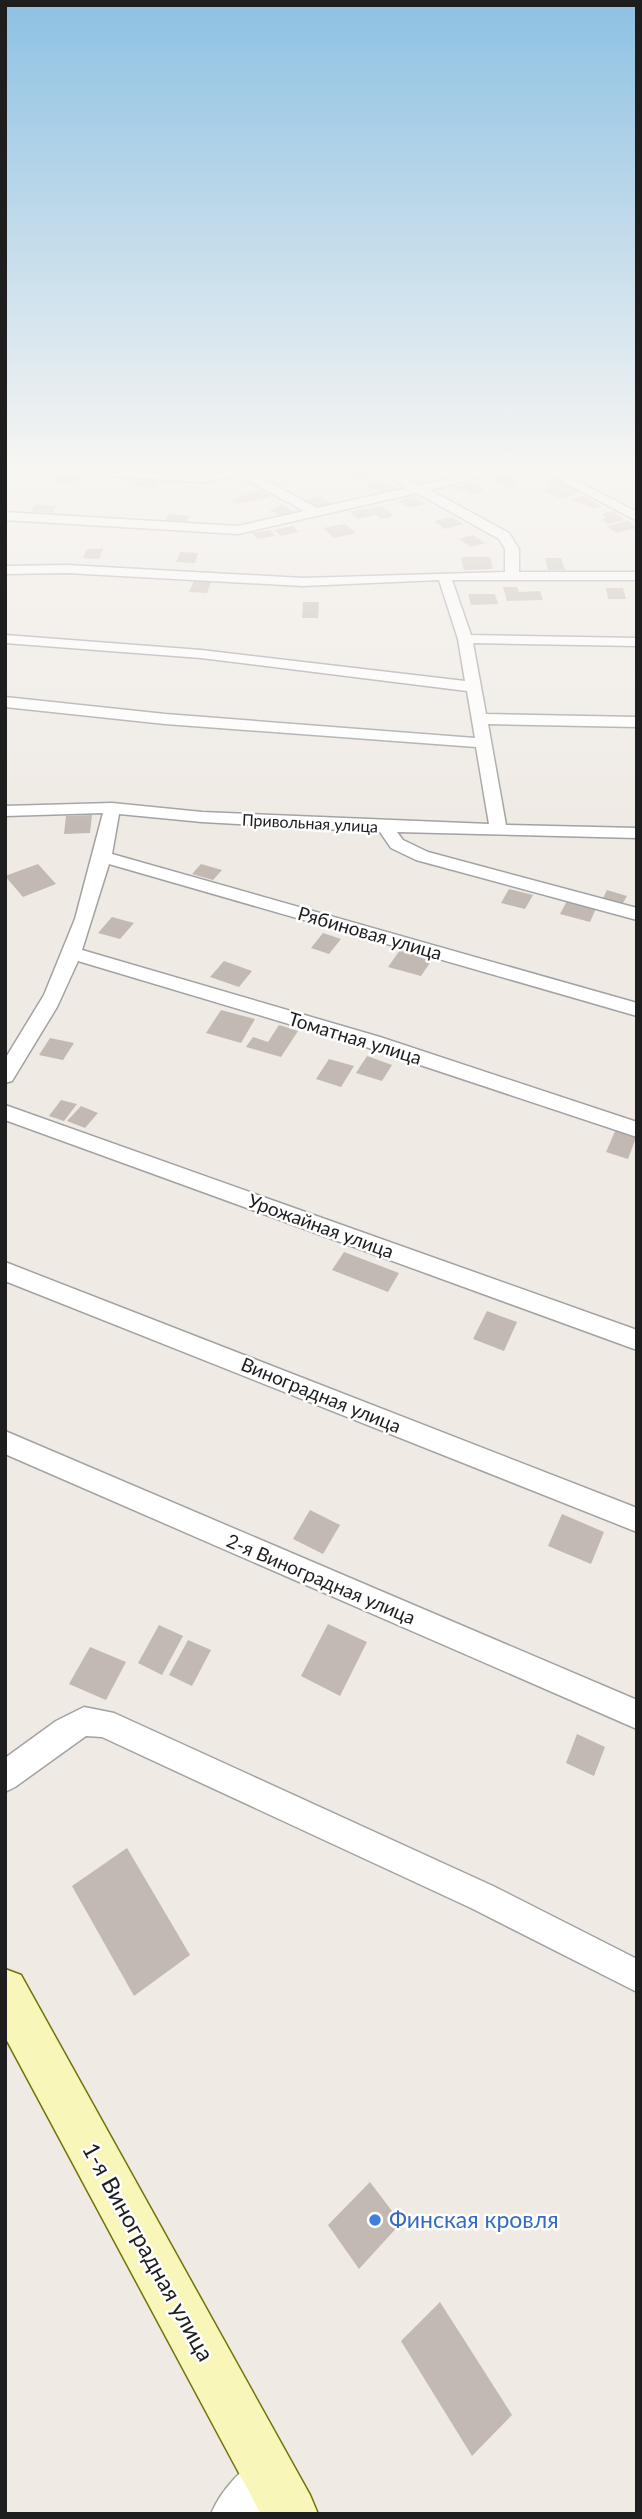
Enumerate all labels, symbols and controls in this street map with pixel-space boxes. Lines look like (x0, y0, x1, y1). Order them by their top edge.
street label: Привольная улица (241, 809, 379, 836)
street label: Рябиновая улица (295, 901, 445, 964)
street label: Томатная улица (286, 1006, 425, 1069)
street label: Урожайная улица (245, 1189, 397, 1263)
street label: Виноградная улица (238, 1352, 405, 1437)
street label: 2-я Виноградная улица (223, 1528, 419, 1629)
street label: 1-я Виноградная улица (77, 2137, 221, 2366)
place label: Финская кровля (389, 2205, 559, 2233)
marker: Финская кровля (367, 2212, 383, 2228)

